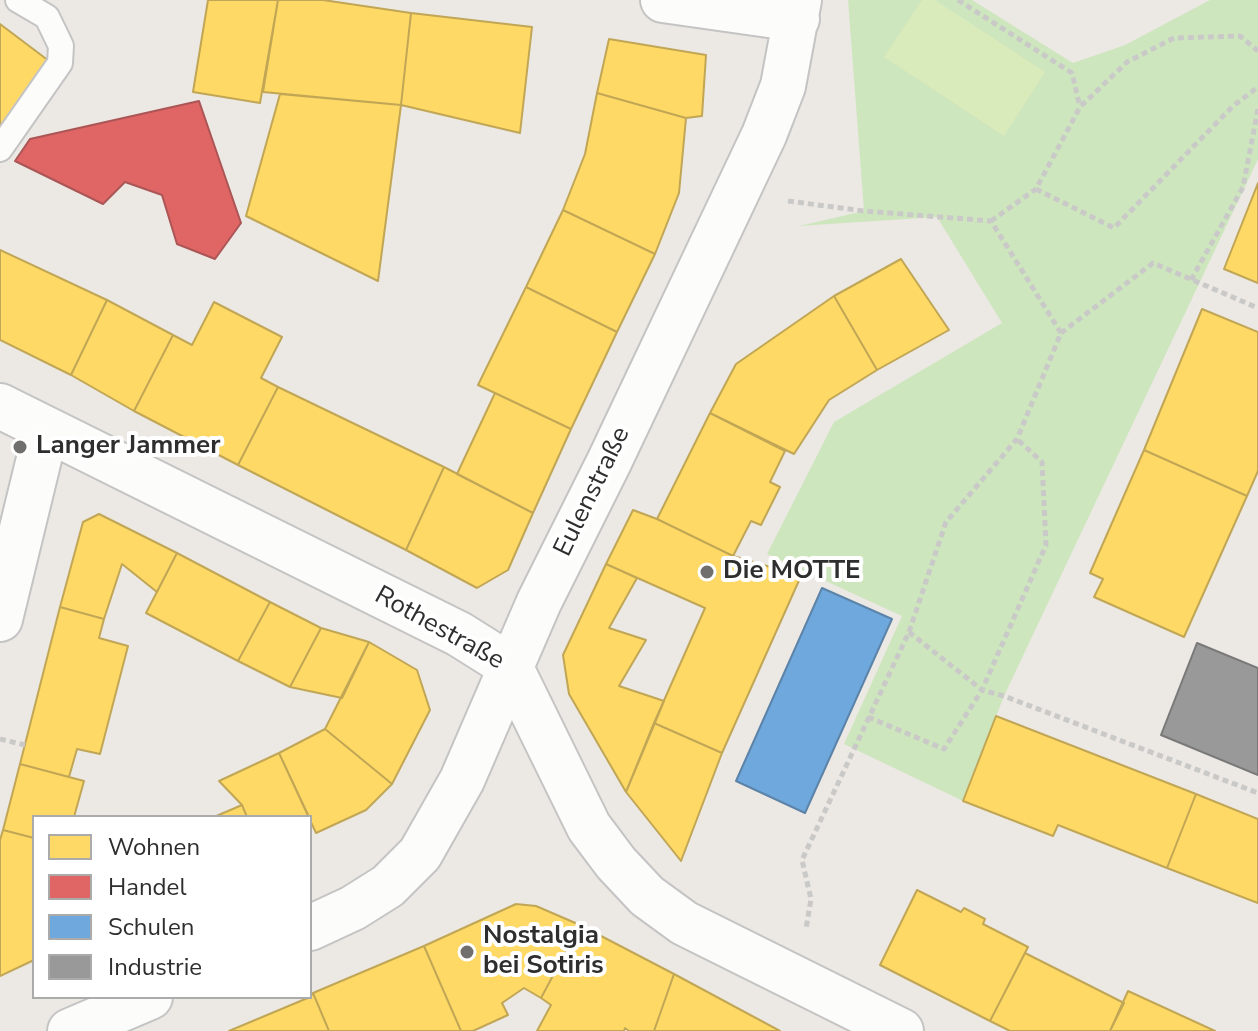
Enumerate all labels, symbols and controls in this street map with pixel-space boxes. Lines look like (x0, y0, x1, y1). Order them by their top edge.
street label: Eulenstraße (548, 422, 638, 562)
place label: Langer Jammer (36, 431, 220, 463)
marker: Langer Jammer (11, 438, 29, 456)
place label: Die MOTTE (723, 556, 861, 588)
marker: Die MOTTE (698, 563, 716, 581)
street label: Rothestraße (369, 581, 509, 677)
legend (32, 815, 312, 999)
text: Wohnen (108, 831, 200, 863)
text: Handel (108, 871, 186, 903)
text: Schulen (108, 911, 194, 943)
place label: Nostalgia bei Sotiris (483, 921, 604, 982)
marker: Nostalgia bei Sotiris (458, 943, 476, 961)
text: Industrie (108, 951, 202, 983)

